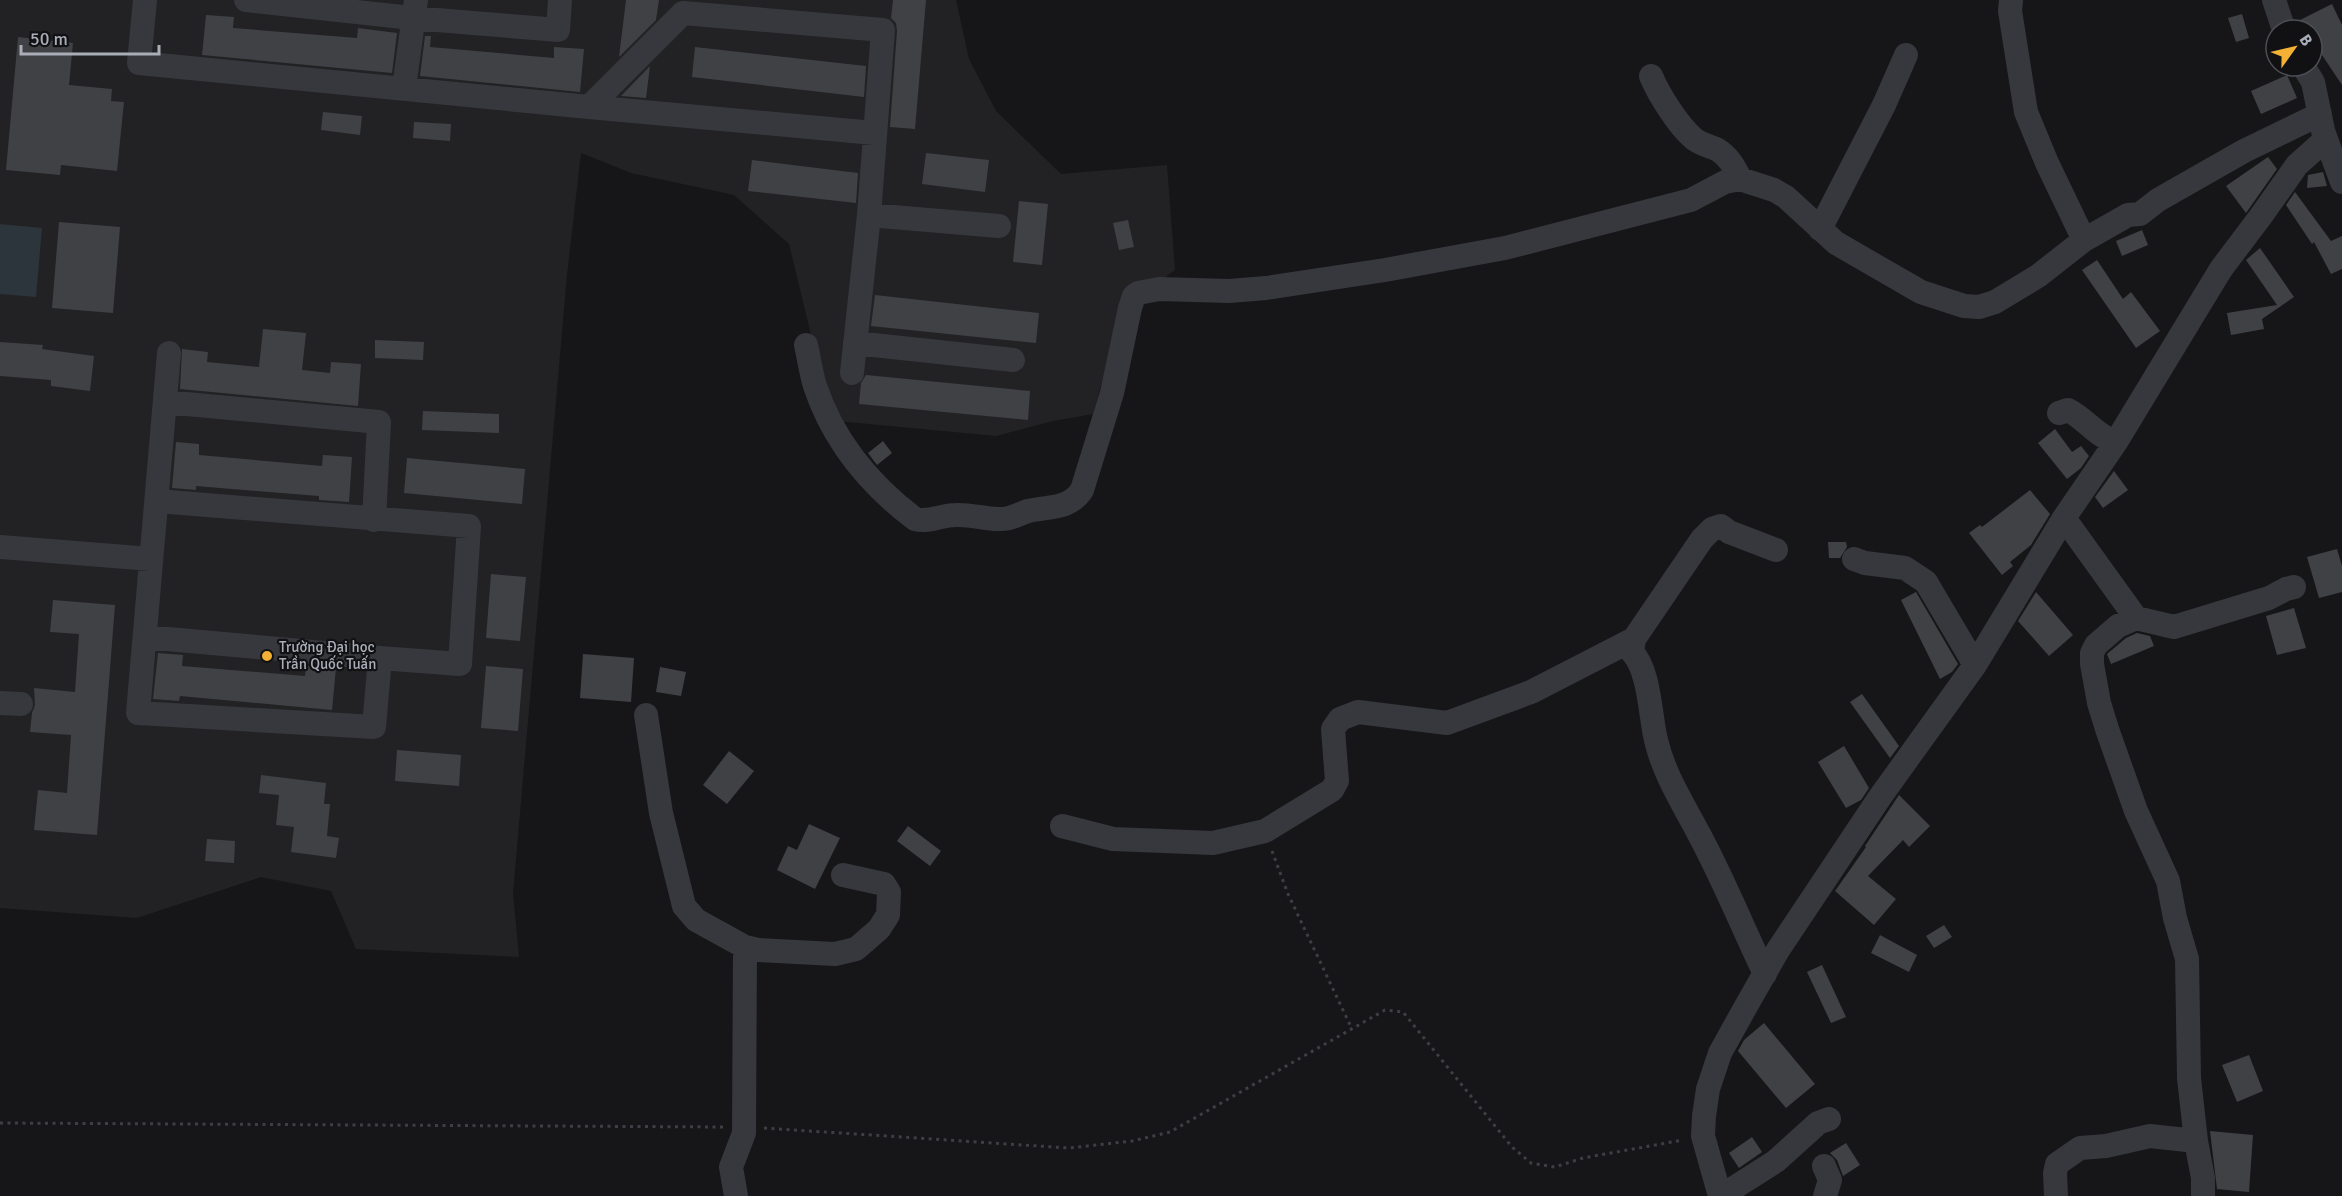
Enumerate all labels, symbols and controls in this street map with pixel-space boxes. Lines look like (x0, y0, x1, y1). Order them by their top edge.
scale bar (21, 18, 159, 56)
north arrow (2264, 18, 2324, 78)
text: 50 m (30, 28, 68, 50)
text: B (2295, 30, 2317, 50)
place label: Trường Đại học Trần Quốc Tuấn (279, 638, 376, 673)
marker: Trường Đại học Trần Quốc Tuấn (260, 649, 274, 663)

